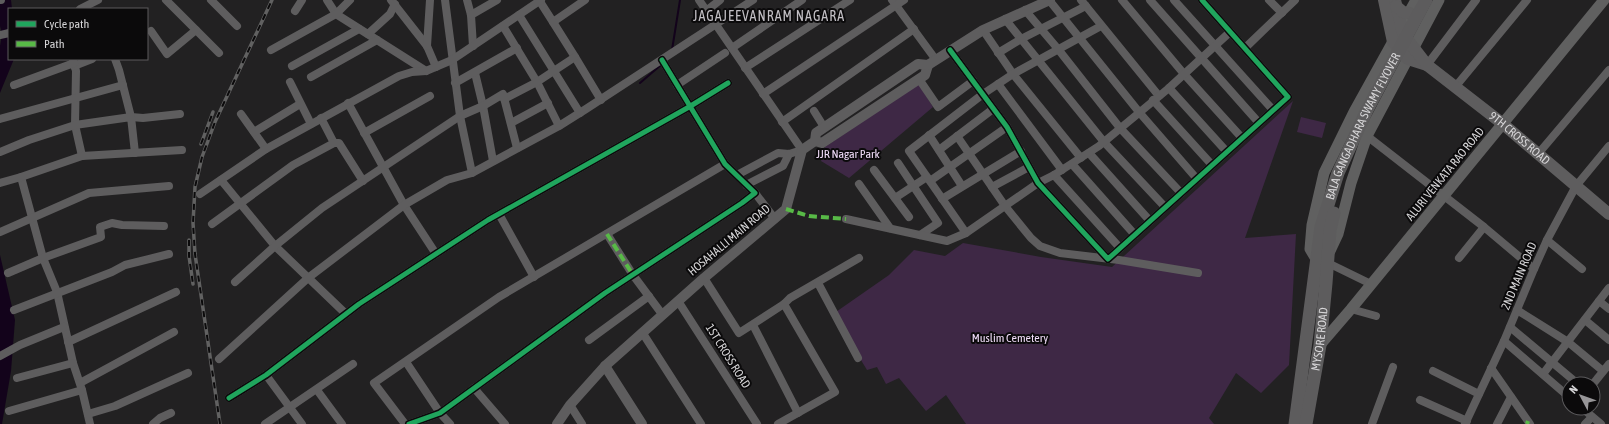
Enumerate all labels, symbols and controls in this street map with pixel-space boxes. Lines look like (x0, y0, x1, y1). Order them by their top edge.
legend (8, 8, 148, 60)
district label: JAGAJEEVANRAM NAGARA (693, 8, 845, 24)
text: Cycle path (44, 17, 89, 31)
text: Path (44, 37, 65, 51)
street label: BALA GANGADHARA SWAMY FLYOVER (1323, 51, 1403, 201)
street label: 9TH CROSS ROAD (1486, 109, 1553, 168)
street label: ALURI VENKATA RAO ROAD (1403, 124, 1487, 223)
park label: JJR Nagar Park (816, 147, 881, 161)
street label: HOSAHALLI MAIN ROAD (685, 201, 773, 278)
street label: 2ND MAIN ROAD (1498, 240, 1540, 312)
street label: MYSORE ROAD (1309, 307, 1331, 372)
street label: 1ST CROSS ROAD (703, 321, 753, 391)
park label: Muslim Cemetery (972, 331, 1048, 345)
north arrow (1561, 376, 1601, 416)
text: N (1567, 383, 1580, 396)

